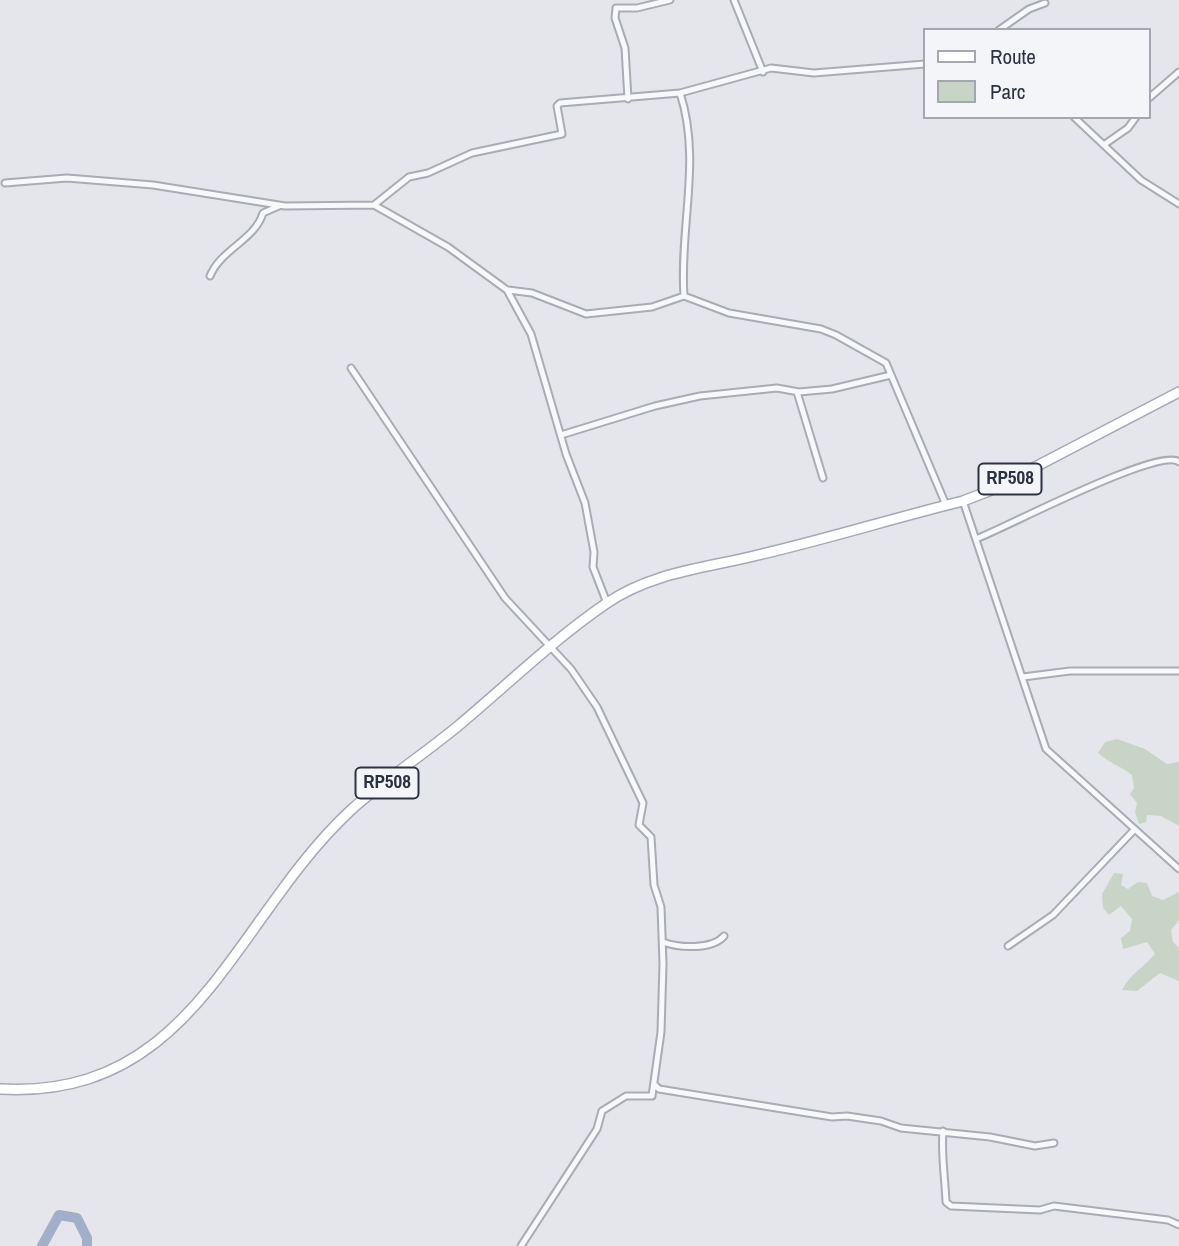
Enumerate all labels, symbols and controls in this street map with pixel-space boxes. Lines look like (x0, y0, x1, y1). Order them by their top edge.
legend (923, 28, 1151, 119)
text: Route (990, 42, 1036, 71)
text: Parc (990, 77, 1025, 106)
road number: RP508 (978, 464, 1042, 494)
road number: RP508 (356, 768, 418, 798)

